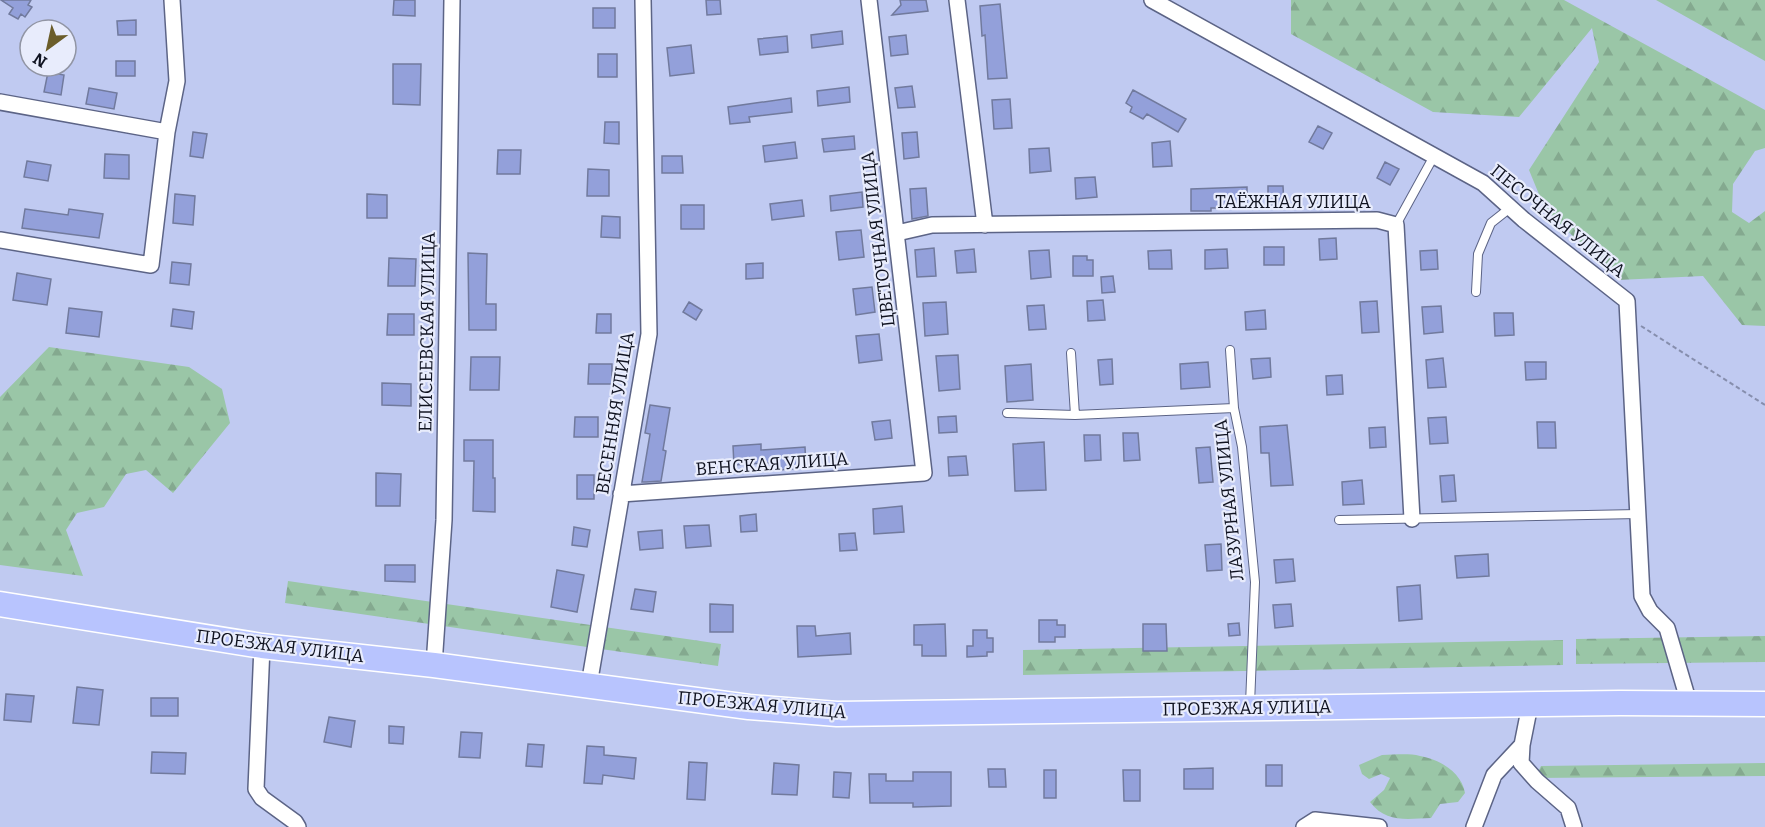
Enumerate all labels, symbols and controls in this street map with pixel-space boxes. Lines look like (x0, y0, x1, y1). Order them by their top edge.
north arrow (18, 18, 78, 78)
text: N (30, 49, 50, 71)
street label: ЦВЕТОЧНАЯ УЛИЦА (856, 150, 900, 328)
street label: ПЕСОЧНАЯ УЛИЦА (1486, 160, 1630, 282)
street label: ТАЁЖНАЯ УЛИЦА (1215, 191, 1371, 213)
street label: ЕЛИСЕЕВСКАЯ УЛИЦА (414, 232, 440, 432)
street label: ВЕСЕННЯЯ УЛИЦА (591, 330, 639, 496)
street label: ЛАЗУРНАЯ УЛИЦА (1210, 418, 1248, 582)
street label: ВЕНСКАЯ УЛИЦА (695, 448, 849, 480)
street label: ПРОЕЗЖАЯ УЛИЦА (195, 625, 365, 667)
street label: ПРОЕЗЖАЯ УЛИЦА (677, 687, 847, 723)
street label: ПРОЕЗЖАЯ УЛИЦА (1162, 696, 1332, 720)

